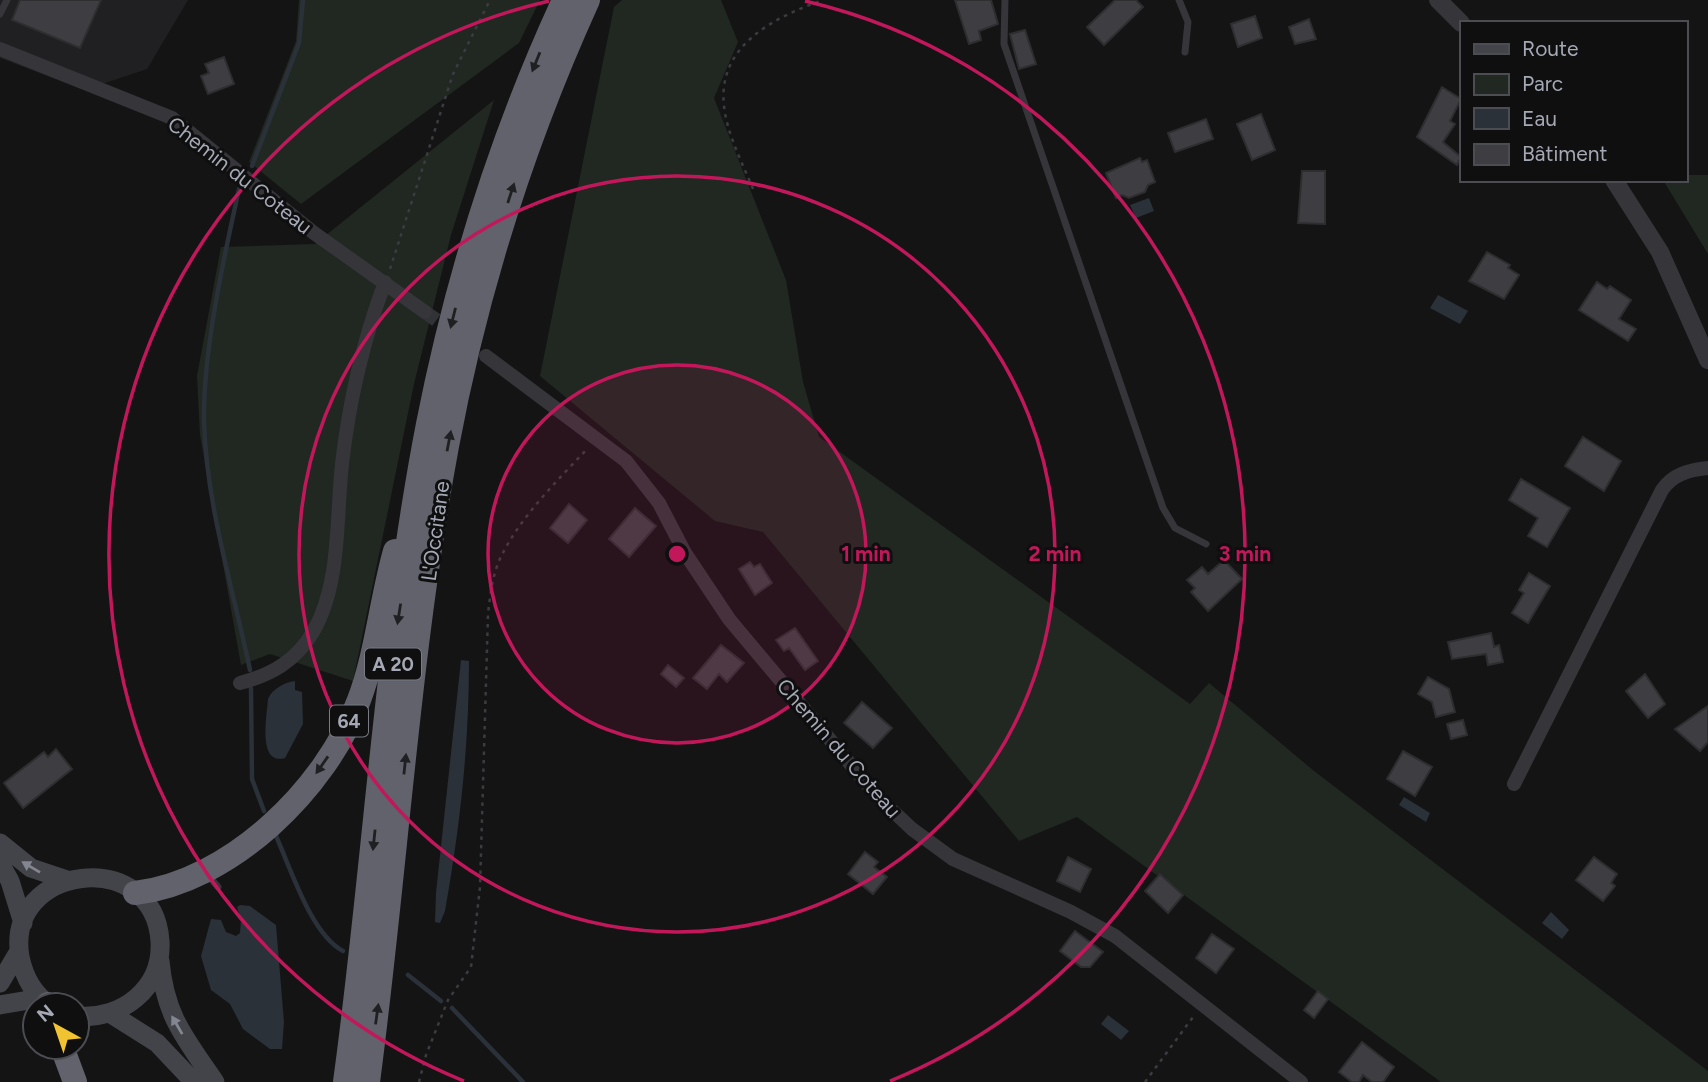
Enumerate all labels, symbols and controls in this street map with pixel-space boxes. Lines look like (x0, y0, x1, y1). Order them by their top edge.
legend (1460, 21, 1687, 182)
text: Route (1522, 36, 1578, 61)
one-way arrow (530, 52, 541, 73)
text: Parc (1522, 71, 1563, 96)
text: Eau (1522, 106, 1557, 131)
street label: Chemin du Coteau (163, 111, 317, 239)
text: Bâtiment (1522, 141, 1607, 166)
one-way arrow (506, 182, 517, 203)
one-way arrow (447, 307, 458, 329)
one-way arrow (443, 430, 454, 452)
street label: L'Occitane (416, 479, 454, 583)
text: 1 min (841, 541, 891, 566)
text: 2 min (1029, 541, 1081, 566)
text: 3 min (1219, 541, 1271, 566)
centre of rings (665, 542, 689, 566)
one-way arrow (394, 603, 405, 625)
road number: A 20 (365, 649, 421, 680)
street label: Chemin du Coteau (772, 673, 906, 823)
road number: 64 (330, 706, 368, 736)
one-way arrow (399, 753, 410, 775)
one-way arrow (315, 756, 329, 774)
one-way arrow (368, 829, 379, 851)
one-way arrow (21, 861, 40, 873)
north arrow (21, 991, 91, 1061)
text: N (32, 1000, 58, 1027)
one-way arrow (371, 1003, 382, 1025)
one-way arrow (171, 1016, 183, 1035)

